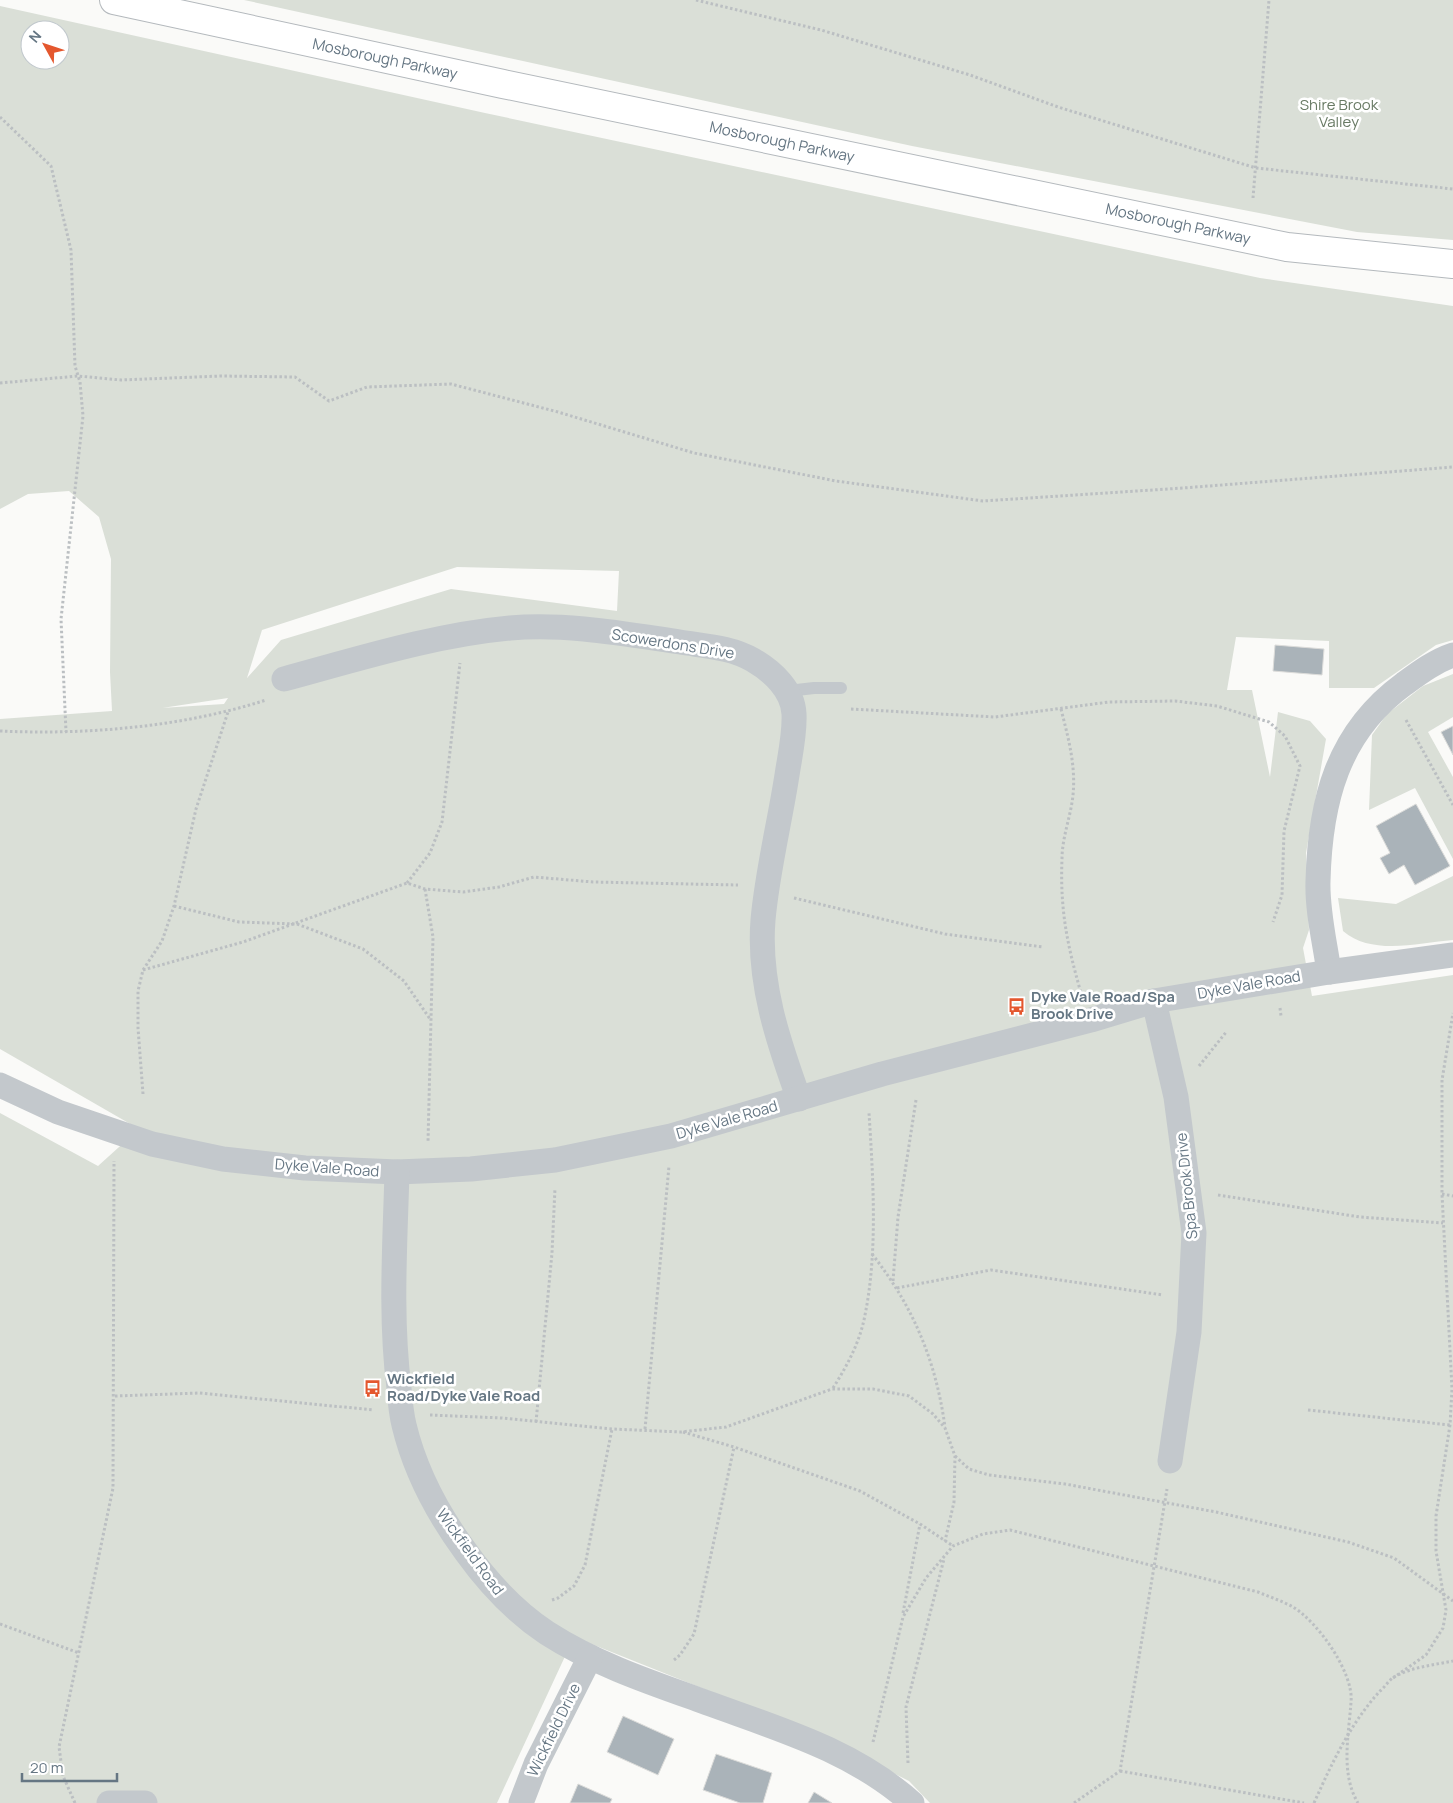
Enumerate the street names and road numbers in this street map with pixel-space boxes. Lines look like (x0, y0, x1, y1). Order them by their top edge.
street label: Mosborough Parkway (311, 33, 460, 84)
street label: Mosborough Parkway (708, 116, 857, 167)
street label: Mosborough Parkway (1104, 198, 1253, 249)
street label: Scowerdons Drive (610, 623, 736, 664)
street label: Dyke Vale Road (1196, 965, 1302, 1004)
street label: Dyke Vale Road (674, 1095, 780, 1144)
street label: Spa Brook Drive (1170, 1131, 1203, 1240)
street label: Dyke Vale Road (274, 1153, 380, 1182)
street label: Wickfield Road (432, 1504, 509, 1599)
street label: Wickfield Drive (522, 1679, 585, 1780)

